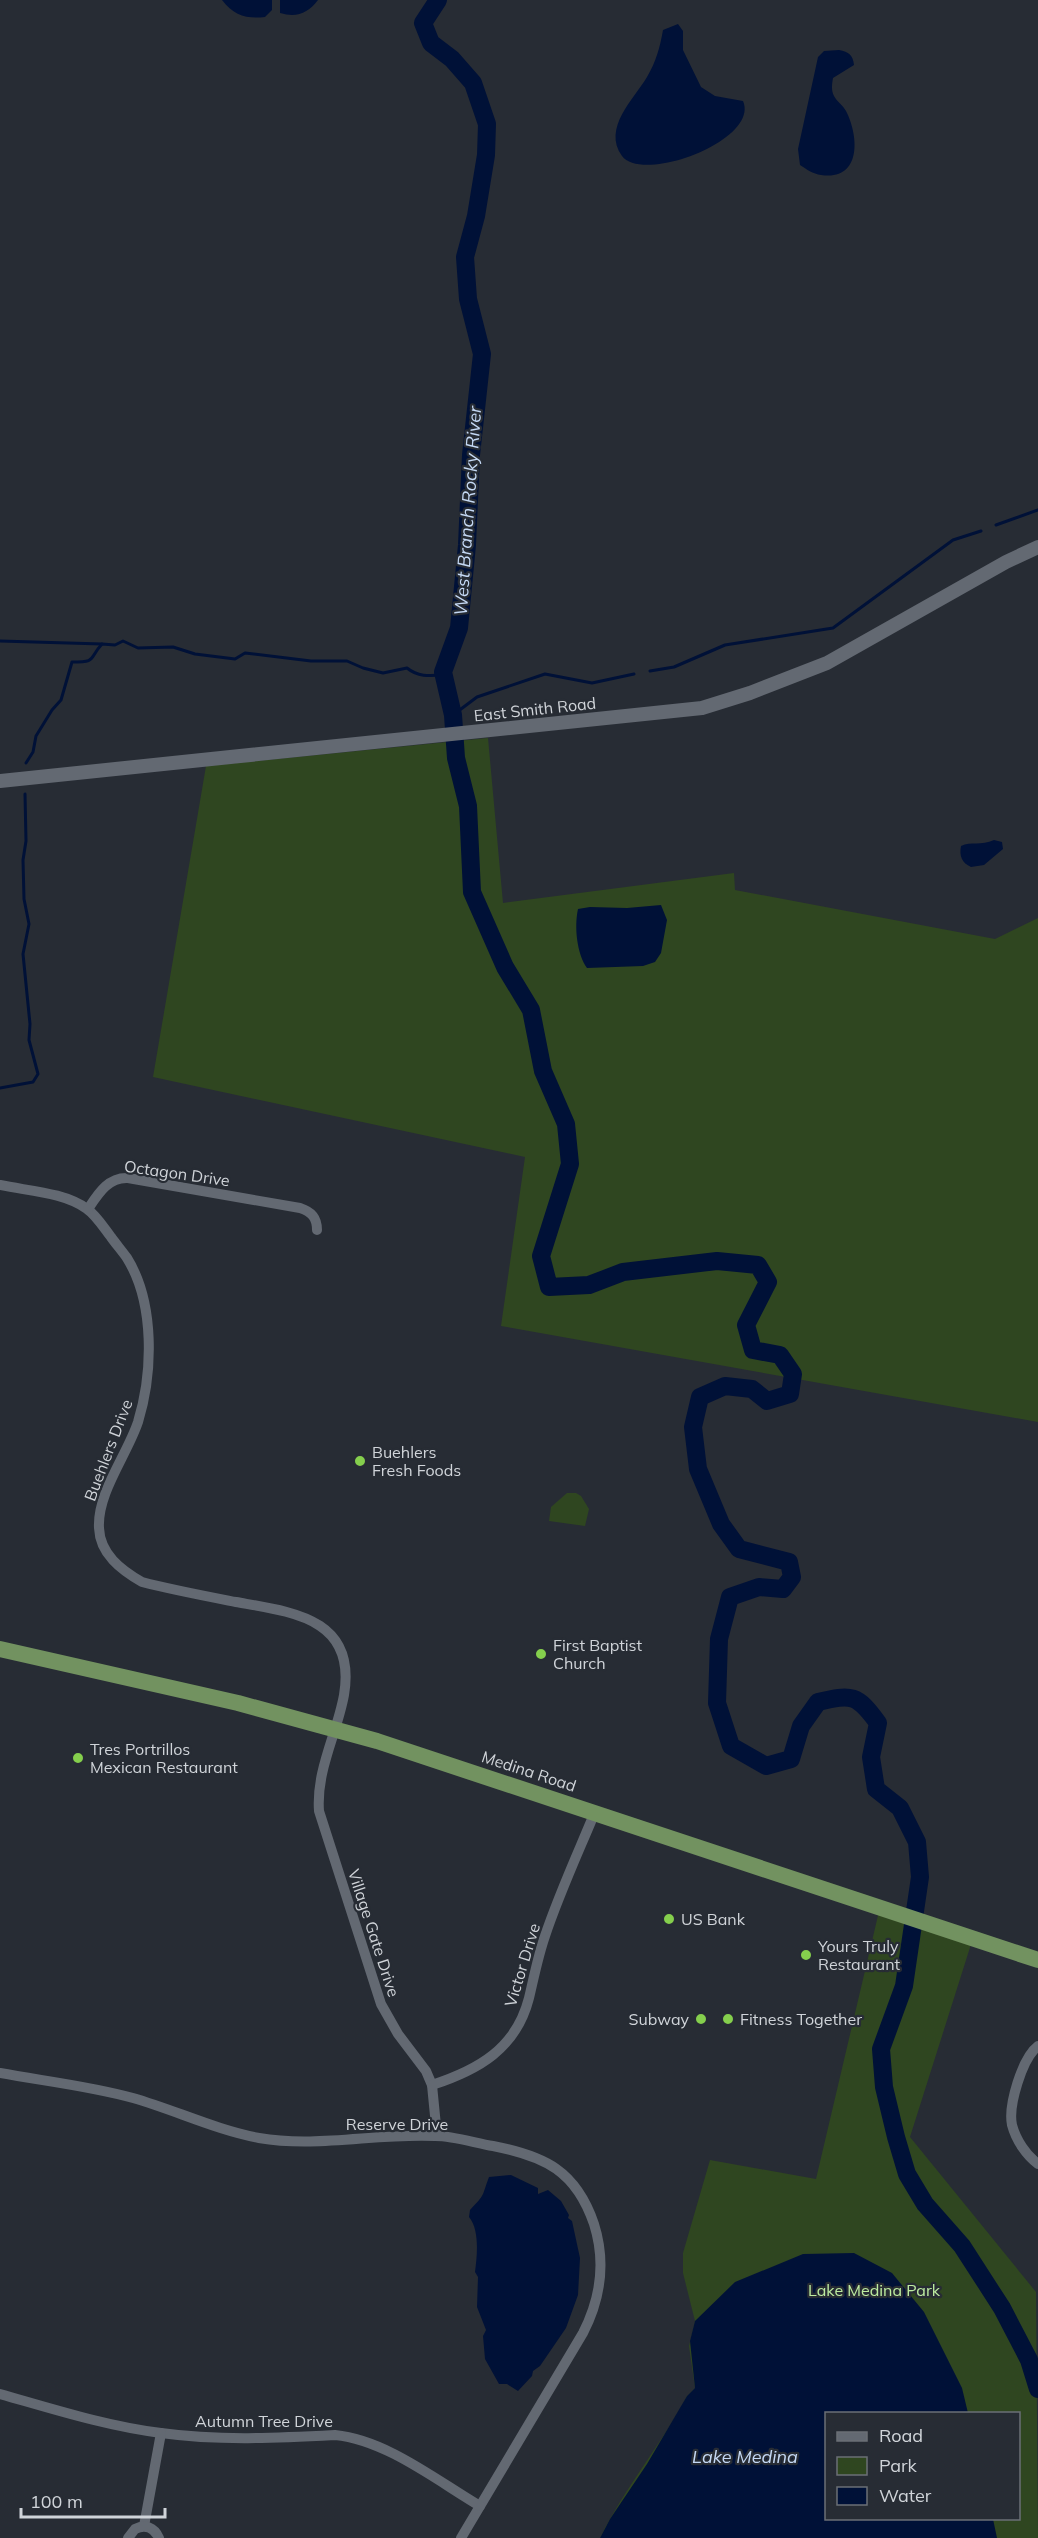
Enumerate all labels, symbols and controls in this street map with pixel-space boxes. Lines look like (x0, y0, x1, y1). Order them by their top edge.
water label: West Branch Rocky River (449, 404, 486, 616)
street label: East Smith Road (473, 693, 597, 725)
street label: Octagon Drive (123, 1156, 231, 1190)
street label: Buehlers Drive (79, 1396, 137, 1504)
place label: Buehlers Fresh Foods (372, 1442, 461, 1480)
marker: Buehlers Fresh Foods (353, 1454, 367, 1468)
place label: First Baptist Church (553, 1635, 642, 1673)
marker: First Baptist Church (534, 1647, 548, 1661)
place label: Tres Portrillos Mexican Restaurant (90, 1739, 238, 1777)
street label: Medina Road (479, 1746, 579, 1796)
marker: Tres Portrillos Mexican Restaurant (71, 1751, 85, 1765)
street label: Village Gate Drive (344, 1867, 404, 1999)
place label: US Bank (681, 1909, 746, 1929)
marker: US Bank (662, 1912, 676, 1926)
street label: Victor Drive (500, 1921, 544, 2009)
place label: Yours Truly Restaurant (817, 1936, 901, 1974)
marker: Yours Truly Restaurant (799, 1948, 813, 1962)
place label: Subway (629, 2009, 689, 2029)
place label: Fitness Together (740, 2009, 862, 2029)
marker: Subway (694, 2012, 708, 2026)
marker: Fitness Together (721, 2012, 735, 2026)
street label: Reserve Drive (346, 2114, 448, 2134)
park label: Lake Medina Park (808, 2280, 941, 2300)
street label: Autumn Tree Drive (195, 2411, 333, 2431)
legend (825, 2412, 1020, 2520)
text: Road (879, 2424, 923, 2447)
water label: Lake Medina (692, 2445, 798, 2468)
text: Park (879, 2454, 918, 2477)
scale bar (21, 2481, 165, 2519)
text: Water (879, 2484, 932, 2507)
text: 100 m (30, 2490, 83, 2513)

